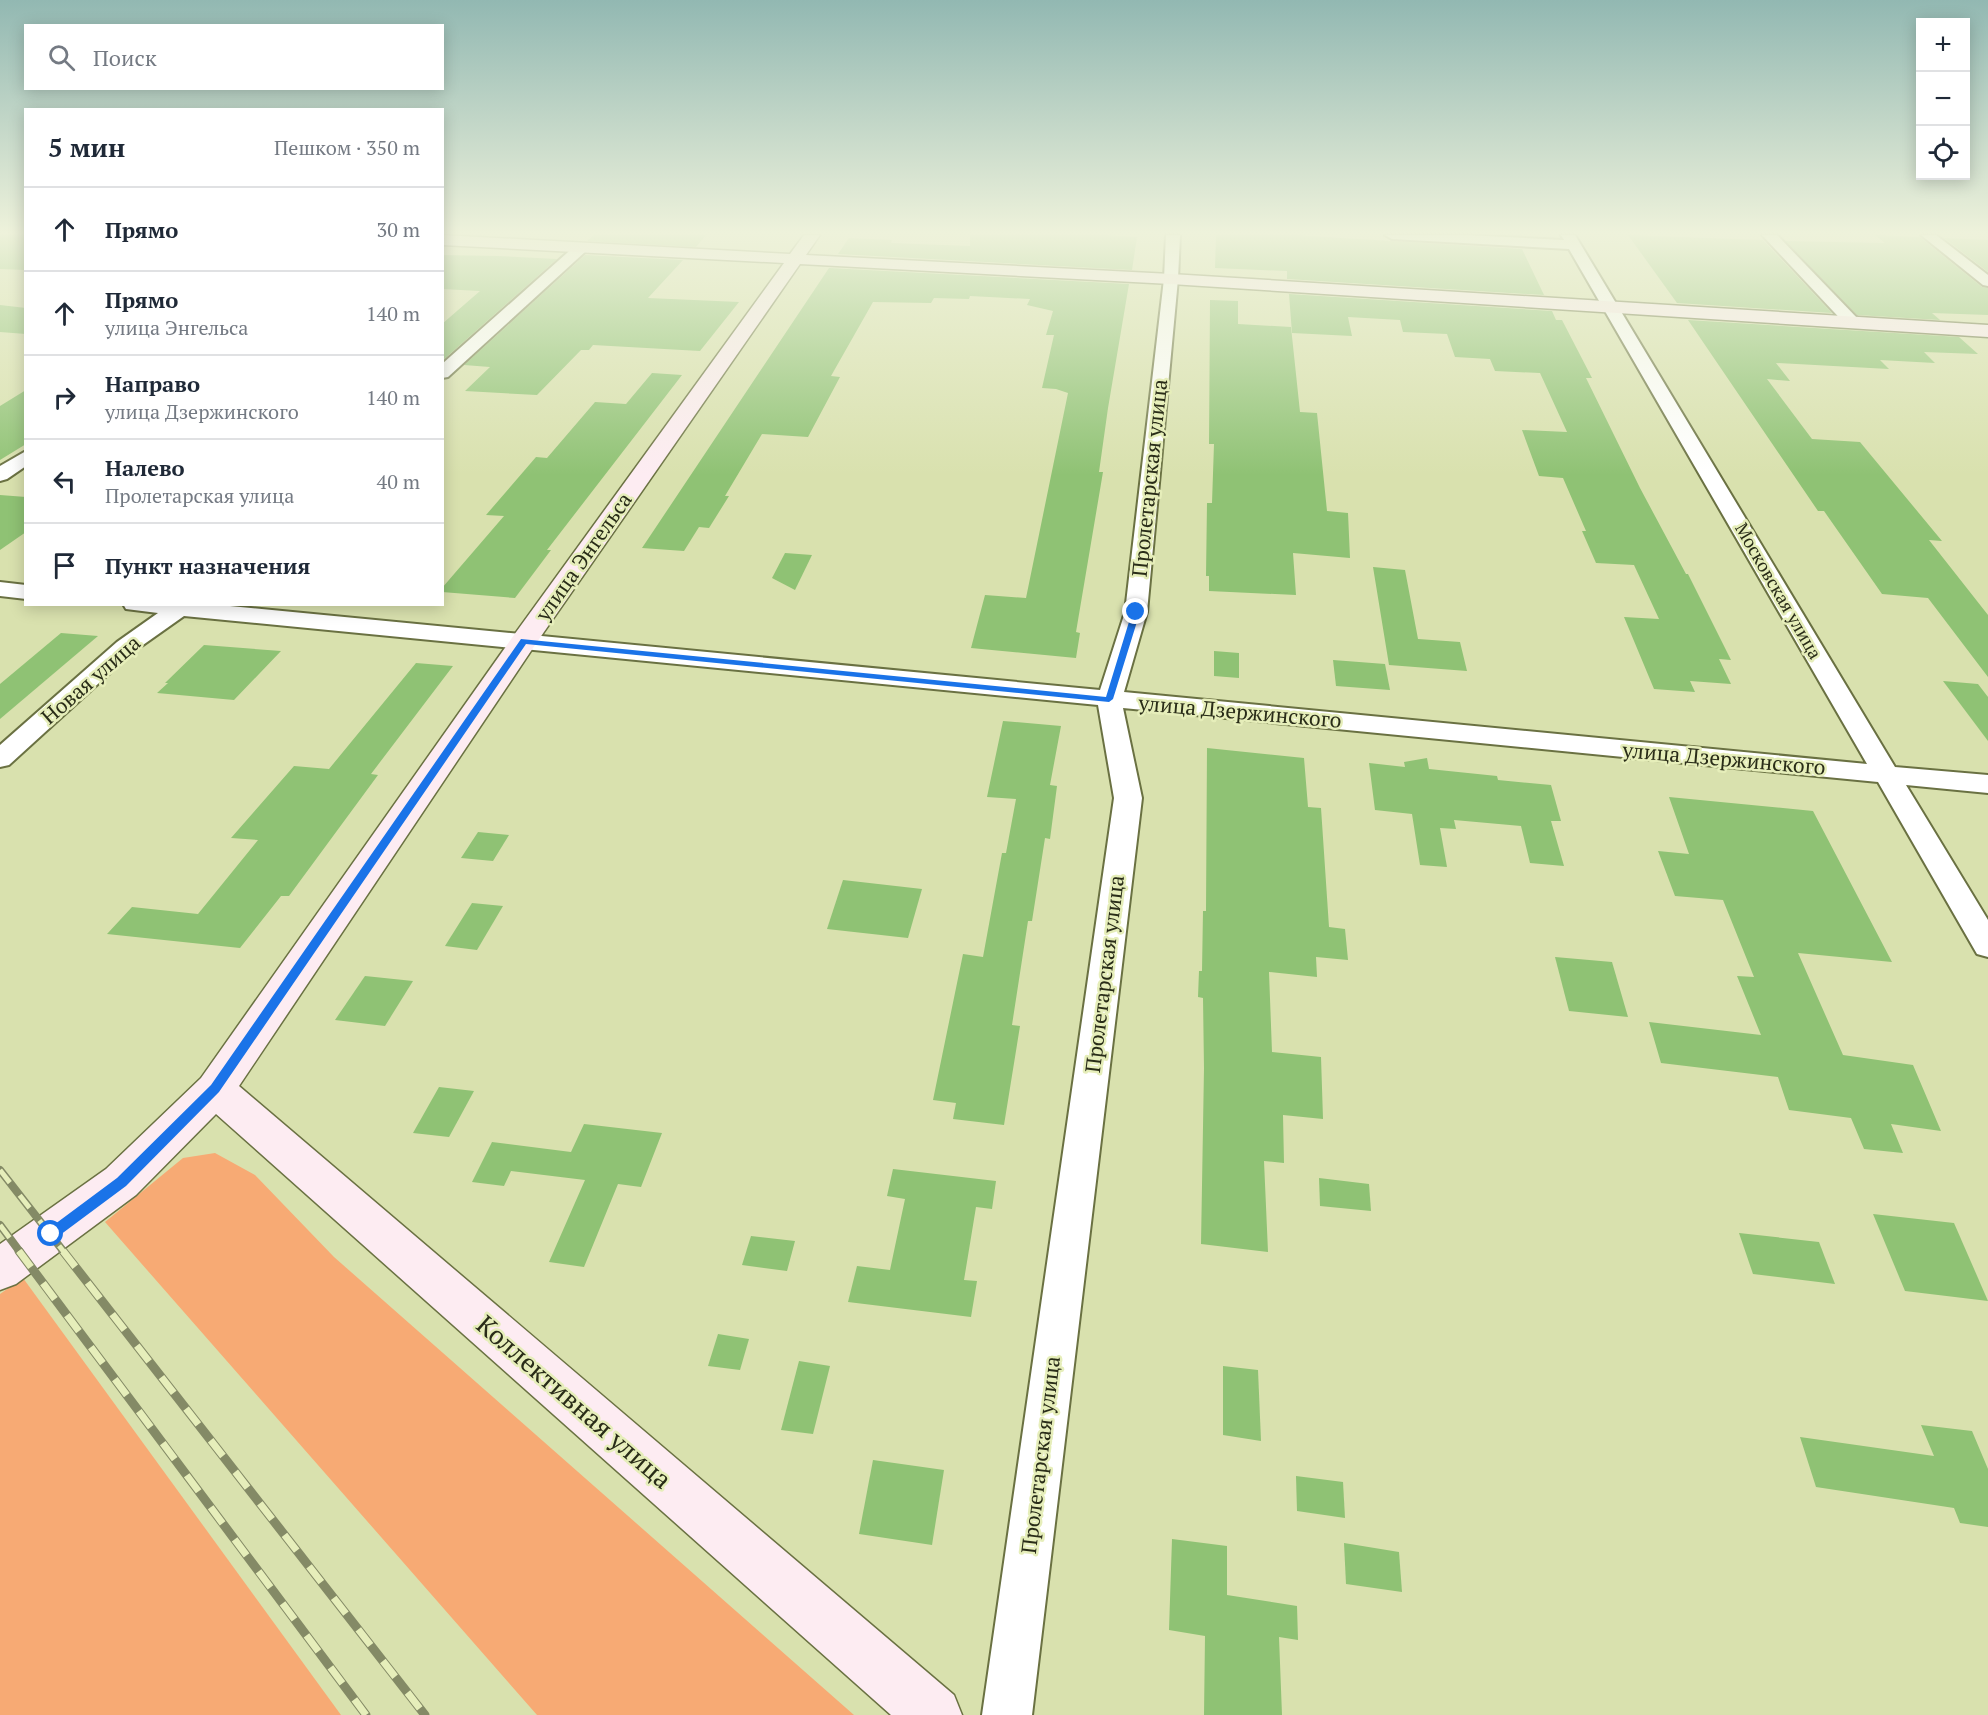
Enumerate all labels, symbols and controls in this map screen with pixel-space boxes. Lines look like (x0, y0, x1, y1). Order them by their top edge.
map controls (1916, 18, 1970, 180)
button: + (1916, 18, 1970, 72)
search box (24, 24, 444, 90)
icon: search (45, 41, 78, 74)
text: Поиск (93, 43, 157, 72)
button: − (1916, 72, 1970, 126)
button: locate (1916, 126, 1970, 180)
text: 5 мин (48, 130, 125, 164)
text: Пешком · 350 m (274, 134, 420, 161)
icon: ahead (48, 213, 81, 246)
text: Прямо (105, 215, 178, 244)
text: 30 m (377, 216, 420, 243)
text: Прямо (105, 285, 178, 314)
icon: ahead (48, 297, 81, 330)
text: 140 m (366, 300, 420, 327)
text: улица Энгельса (105, 314, 248, 341)
text: Направо (105, 369, 200, 398)
street label: Пролетарская улица (1125, 377, 1173, 578)
icon: right (48, 381, 81, 414)
text: 140 m (366, 384, 420, 411)
text: улица Дзержинского (105, 398, 299, 425)
text: Налево (105, 453, 185, 482)
icon: left (48, 465, 81, 498)
text: 40 m (377, 468, 420, 495)
text: Пролетарская улица (105, 482, 294, 509)
street label: улица Энгельса (528, 486, 638, 627)
street label: Московская улица (1730, 518, 1828, 663)
icon: arrive (48, 549, 81, 582)
text: Пункт назначения (105, 551, 310, 580)
route end (1122, 598, 1148, 624)
street label: Новая улица (35, 628, 146, 730)
street label: улица Дзержинского (1137, 688, 1343, 734)
street label: улица Дзержинского (1621, 735, 1827, 781)
street label: Пролетарская улица (1078, 873, 1130, 1074)
route start (37, 1220, 63, 1246)
street label: Коллективная улица (470, 1307, 679, 1495)
street label: Пролетарская улица (1014, 1354, 1066, 1555)

